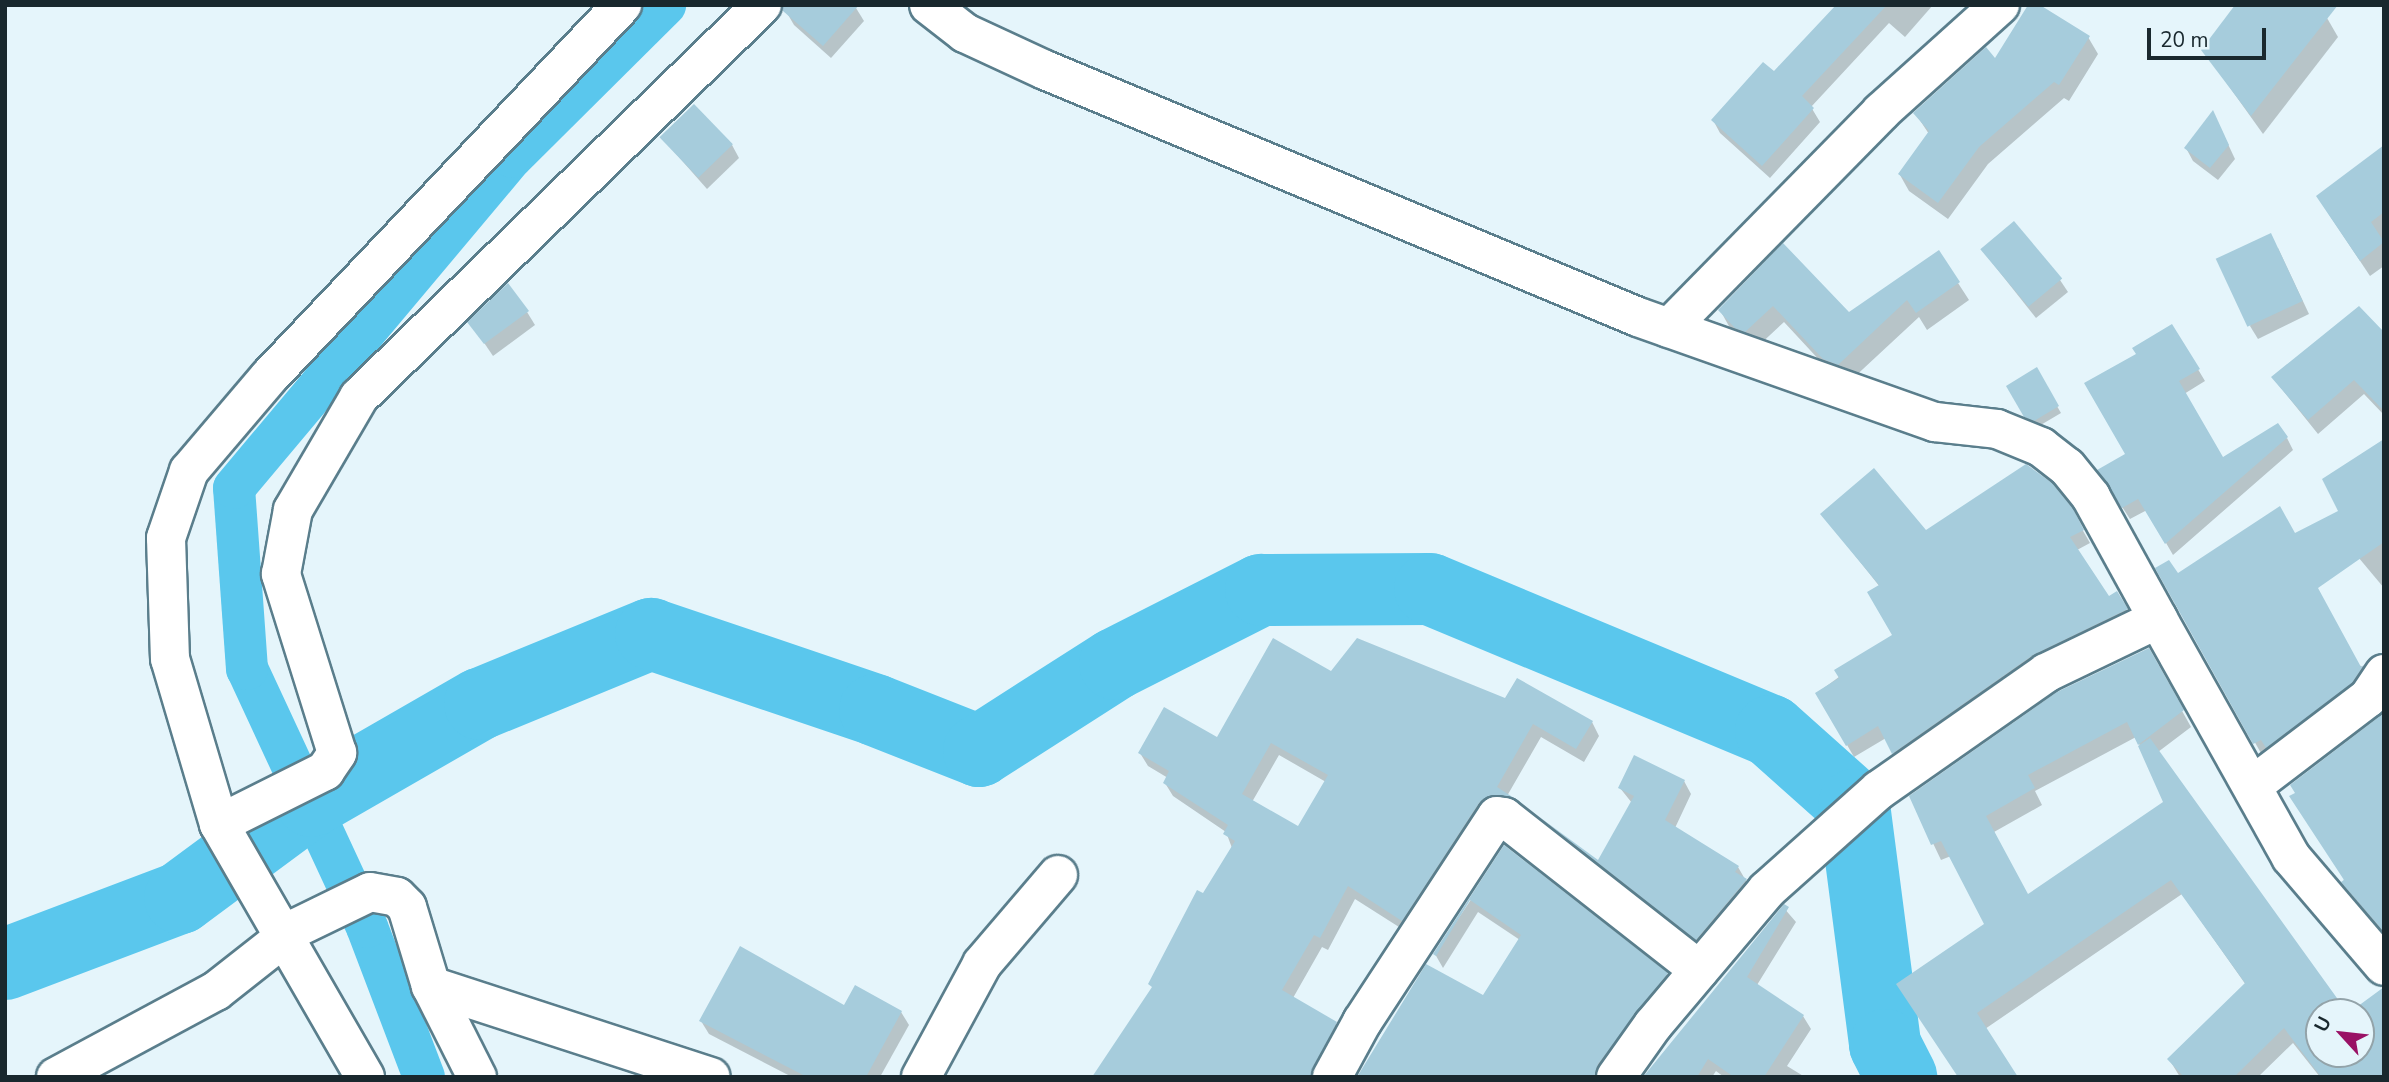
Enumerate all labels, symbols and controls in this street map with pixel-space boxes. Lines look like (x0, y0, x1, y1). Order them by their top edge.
scale bar (2151, 14, 2270, 58)
text: 20 m (2160, 26, 2209, 54)
north arrow (2305, 998, 2375, 1068)
text: U (2308, 1012, 2338, 1037)

